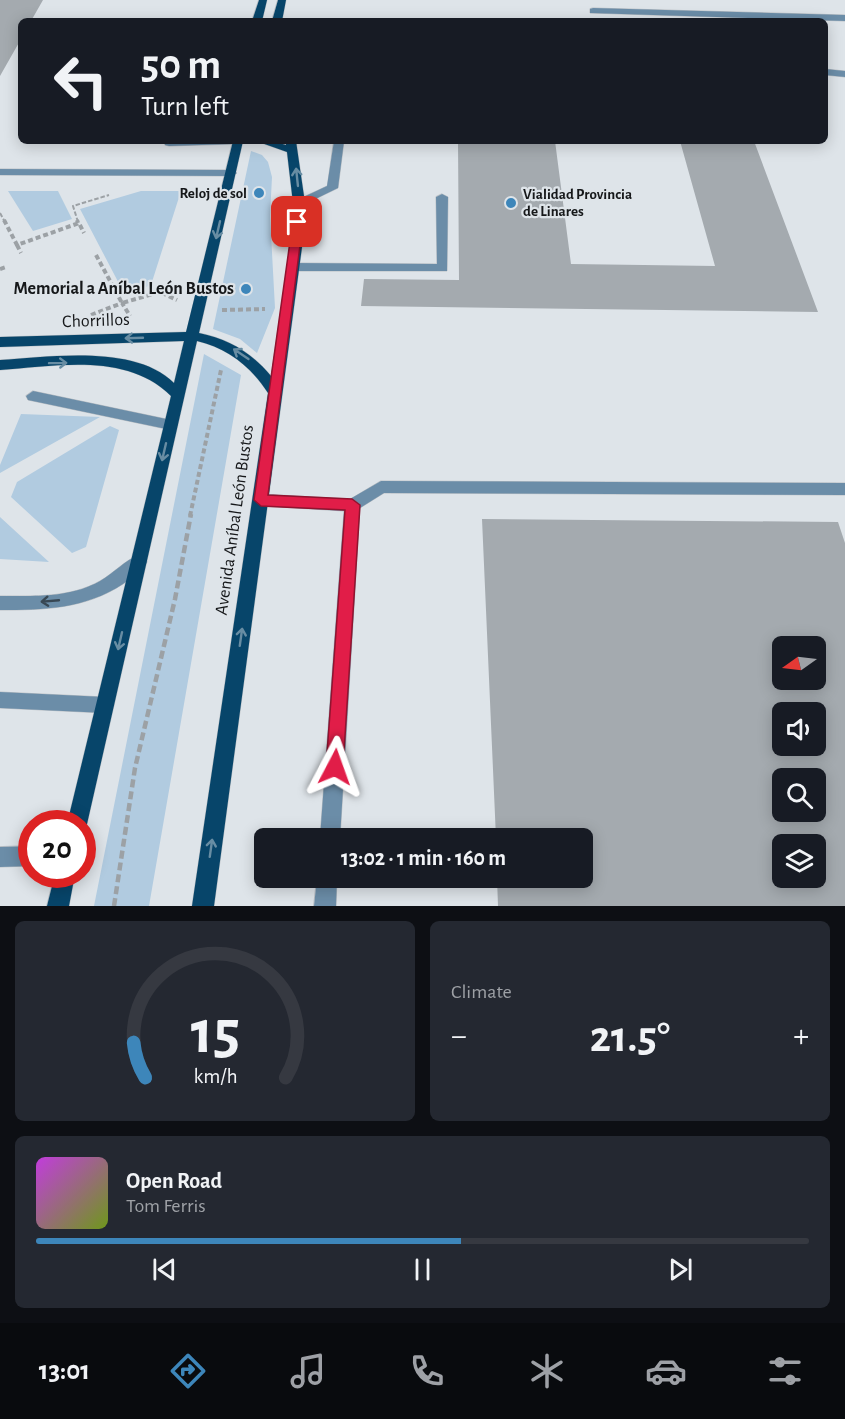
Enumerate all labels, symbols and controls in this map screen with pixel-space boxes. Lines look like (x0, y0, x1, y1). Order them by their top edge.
icon: left (42, 42, 120, 120)
text: 50 m (141, 44, 221, 86)
text: Turn left (141, 93, 229, 120)
one-way arrow (291, 168, 302, 187)
place label: Reloj de sol (179, 186, 247, 201)
marker: Reloj de sol (252, 186, 266, 200)
place label: Vialidad Provincia de Linares (523, 187, 632, 219)
pin (271, 196, 322, 247)
marker: Vialidad Provincia de Linares (504, 196, 518, 210)
icon: arrive (280, 205, 313, 238)
one-way arrow (211, 220, 223, 239)
place label: Memorial a Aníbal León Bustos (14, 280, 234, 298)
marker: Memorial a Aníbal León Bustos (239, 282, 253, 296)
street label: Chorrillos (62, 311, 130, 331)
one-way arrow (125, 332, 145, 343)
one-way arrow (233, 348, 250, 361)
one-way arrow (48, 358, 68, 369)
street label: Avenida Aníbal León Bustos (213, 424, 257, 616)
one-way arrow (158, 442, 170, 461)
one-way arrow (40, 596, 60, 607)
one-way arrow (236, 628, 247, 648)
one-way arrow (114, 632, 126, 651)
north arrow (772, 636, 826, 690)
map controls (772, 636, 826, 888)
button: sound (772, 702, 826, 756)
position arrow (303, 735, 367, 799)
button: search (772, 768, 826, 822)
speed limit sign: 20 (18, 810, 96, 888)
button: layers (772, 834, 826, 888)
one-way arrow (206, 839, 217, 858)
text: 13:02 · 1 min · 160 m (341, 847, 506, 869)
text: Climate (451, 982, 512, 1002)
text: 15 (190, 1002, 240, 1064)
text: 21.5° (590, 1015, 670, 1060)
text: − (451, 1020, 467, 1053)
text: + (793, 1020, 809, 1053)
text: km/h (193, 1066, 237, 1087)
text: Open Road (126, 1170, 222, 1192)
text: Tom Ferris (126, 1196, 206, 1216)
icon: previous (148, 1253, 181, 1286)
icon: pause (406, 1253, 439, 1286)
icon: next (664, 1253, 697, 1286)
icon: directions (167, 1350, 209, 1392)
icon: music (287, 1350, 329, 1392)
icon: phone (406, 1350, 448, 1392)
icon: climate (526, 1350, 568, 1392)
icon: car (645, 1350, 687, 1392)
icon: filters (764, 1350, 806, 1392)
text: 13:01 (39, 1357, 90, 1384)

